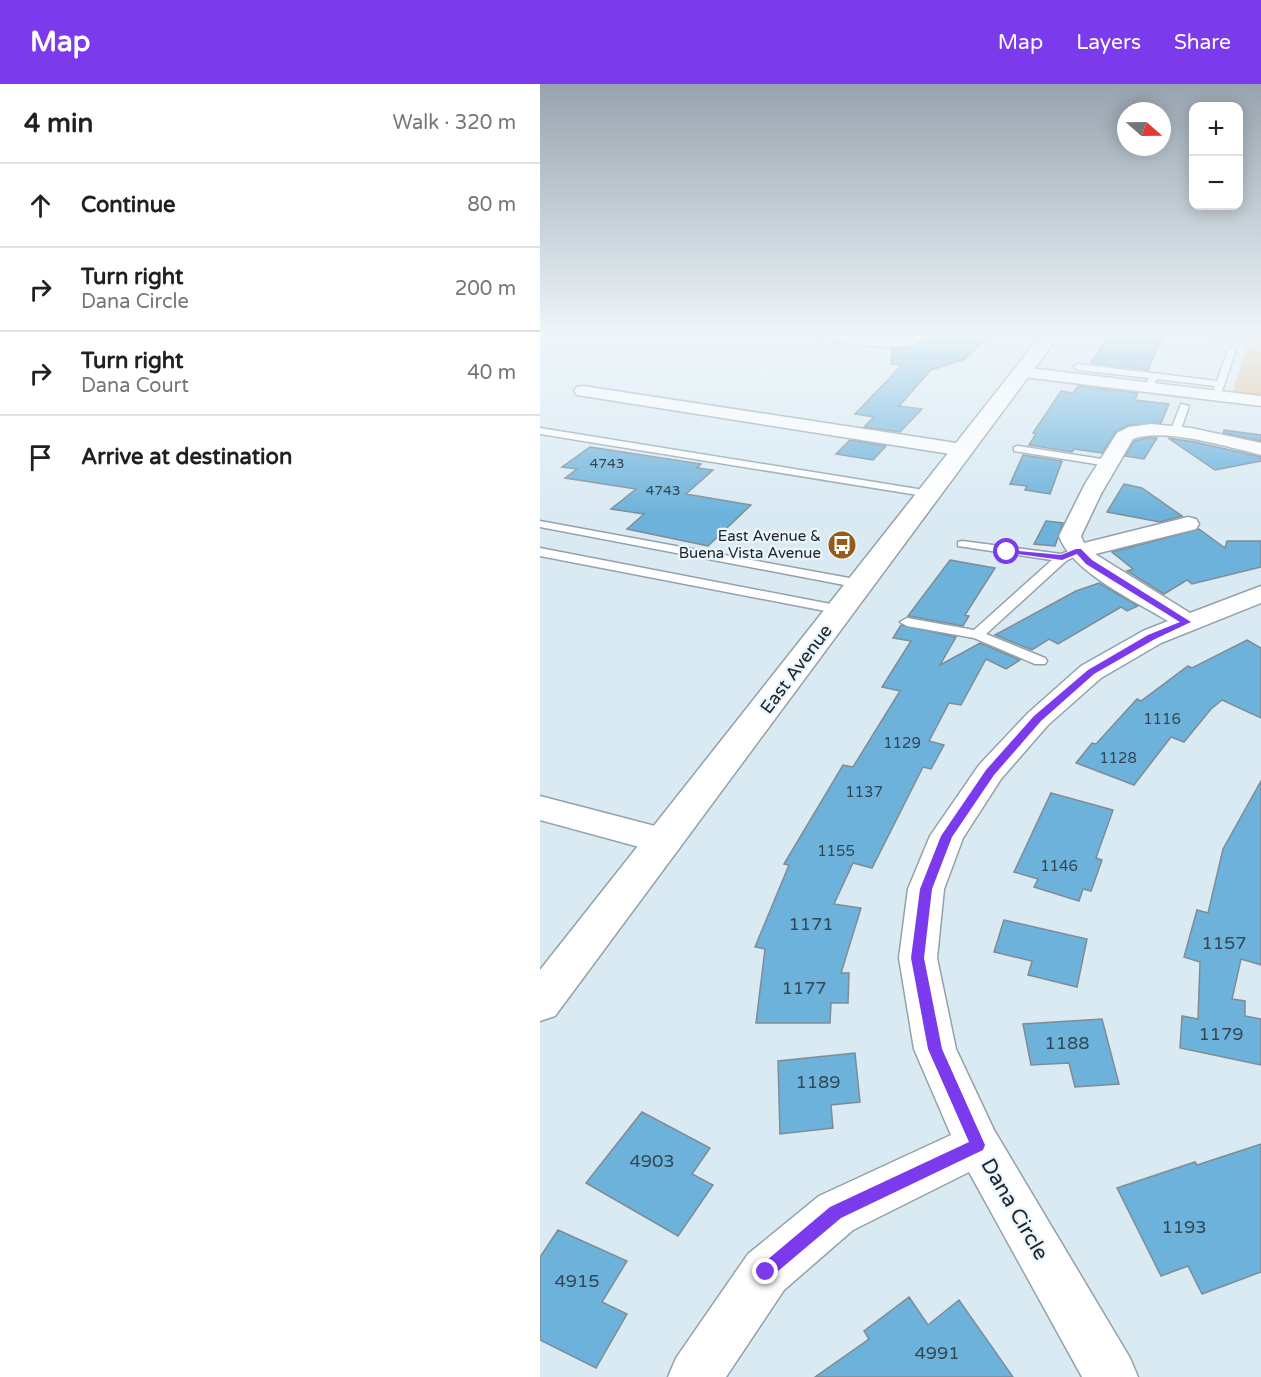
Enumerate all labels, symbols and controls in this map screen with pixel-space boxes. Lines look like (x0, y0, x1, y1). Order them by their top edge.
text: Map (30, 25, 90, 59)
text: Map (998, 30, 1043, 55)
text: Layers (1076, 30, 1141, 55)
text: Share (1174, 30, 1231, 55)
north arrow (1117, 102, 1171, 156)
map controls (1189, 102, 1243, 210)
button: + (1189, 102, 1243, 156)
text: 4 min (24, 108, 93, 139)
text: Walk · 320 m (393, 111, 516, 135)
button: − (1189, 156, 1243, 210)
icon: ahead (24, 189, 57, 222)
text: Continue (81, 192, 176, 218)
text: 80 m (467, 193, 516, 217)
text: Turn right (81, 264, 183, 290)
icon: right (24, 273, 57, 306)
text: 200 m (455, 277, 516, 301)
text: Dana Circle (81, 290, 189, 314)
text: Turn right (81, 348, 183, 374)
icon: right (24, 357, 57, 390)
text: 40 m (467, 361, 516, 385)
text: Dana Court (81, 374, 189, 398)
icon: arrive (24, 441, 57, 474)
text: Arrive at destination (81, 444, 292, 470)
house number: 4743 (589, 455, 625, 472)
house number: 4743 (645, 482, 681, 499)
place label: East Avenue & Buena Vista Avenue (679, 527, 821, 562)
bus stop icon: East Avenue & Buena Vista Avenue (826, 529, 858, 561)
route start (993, 538, 1019, 564)
street label: East Avenue (755, 620, 837, 718)
house number: 1116 (1143, 710, 1181, 728)
house number: 1129 (883, 734, 921, 752)
house number: 1128 (1099, 749, 1137, 767)
house number: 1137 (845, 783, 883, 801)
house number: 1155 (817, 842, 855, 860)
house number: 1146 (1040, 857, 1078, 875)
house number: 1171 (788, 913, 834, 935)
house number: 1157 (1201, 932, 1247, 954)
house number: 1177 (781, 977, 827, 999)
house number: 1179 (1198, 1023, 1244, 1045)
house number: 1188 (1044, 1032, 1090, 1054)
house number: 1189 (795, 1071, 841, 1093)
house number: 4903 (629, 1150, 675, 1172)
street label: Dana Circle (975, 1154, 1054, 1265)
house number: 1193 (1161, 1216, 1207, 1238)
route end (752, 1258, 778, 1284)
house number: 4915 (554, 1270, 600, 1292)
house number: 4991 (914, 1342, 960, 1364)

